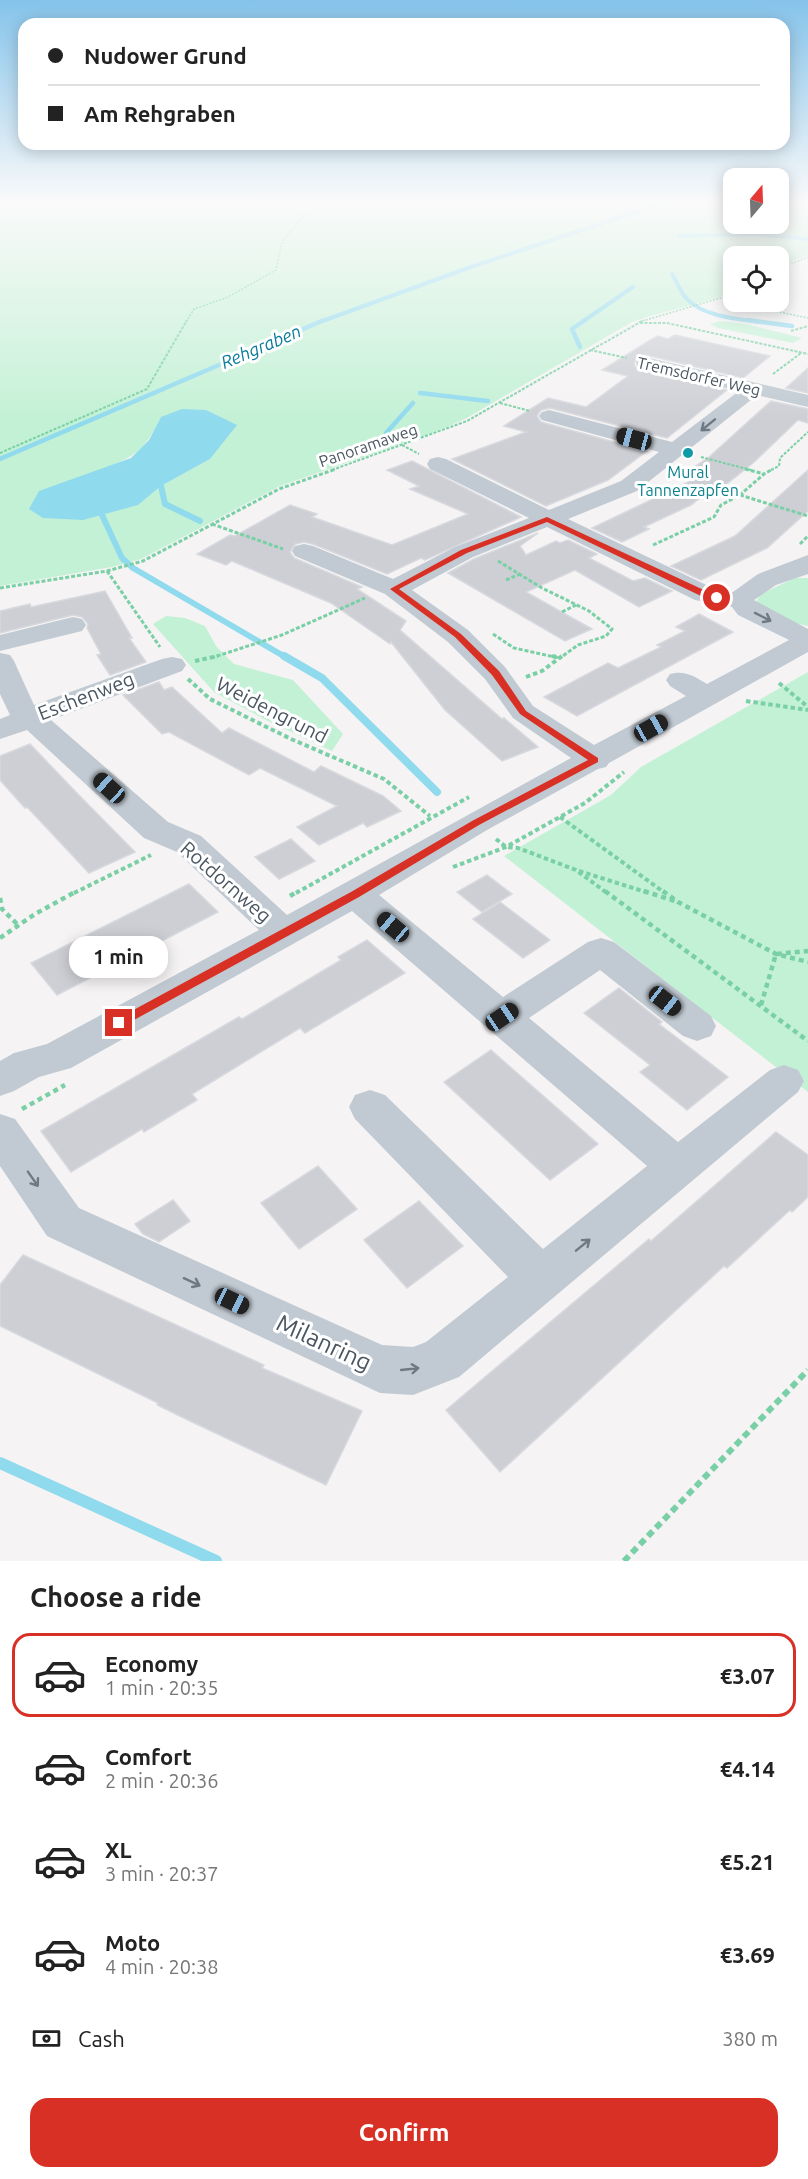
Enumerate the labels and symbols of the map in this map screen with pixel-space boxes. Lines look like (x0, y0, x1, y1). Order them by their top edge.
north arrow (723, 168, 789, 234)
water label: Rehgraben (218, 320, 304, 372)
street label: Tremsdorfer Weg (636, 353, 762, 399)
one-way arrow (700, 419, 716, 432)
street label: Panoramaweg (316, 420, 420, 470)
car (614, 426, 654, 452)
marker: Mural Tannenzapfen (681, 446, 695, 460)
place label: Mural Tannenzapfen (637, 463, 739, 499)
route start (703, 584, 730, 611)
one-way arrow (754, 612, 772, 623)
street label: Eschenweg (35, 667, 137, 724)
street label: Weidengrund (213, 672, 332, 747)
car (631, 711, 671, 745)
car (90, 769, 128, 807)
street label: Rotdornweg (176, 836, 276, 927)
car (373, 909, 413, 945)
callout: 1 min (70, 936, 168, 978)
car (645, 983, 685, 1019)
car (482, 999, 522, 1035)
route end (105, 1009, 132, 1036)
one-way arrow (27, 1170, 39, 1187)
one-way arrow (575, 1238, 591, 1251)
one-way arrow (183, 1277, 201, 1289)
car (212, 1285, 252, 1317)
street label: Milanring (273, 1309, 376, 1376)
one-way arrow (400, 1363, 419, 1374)

